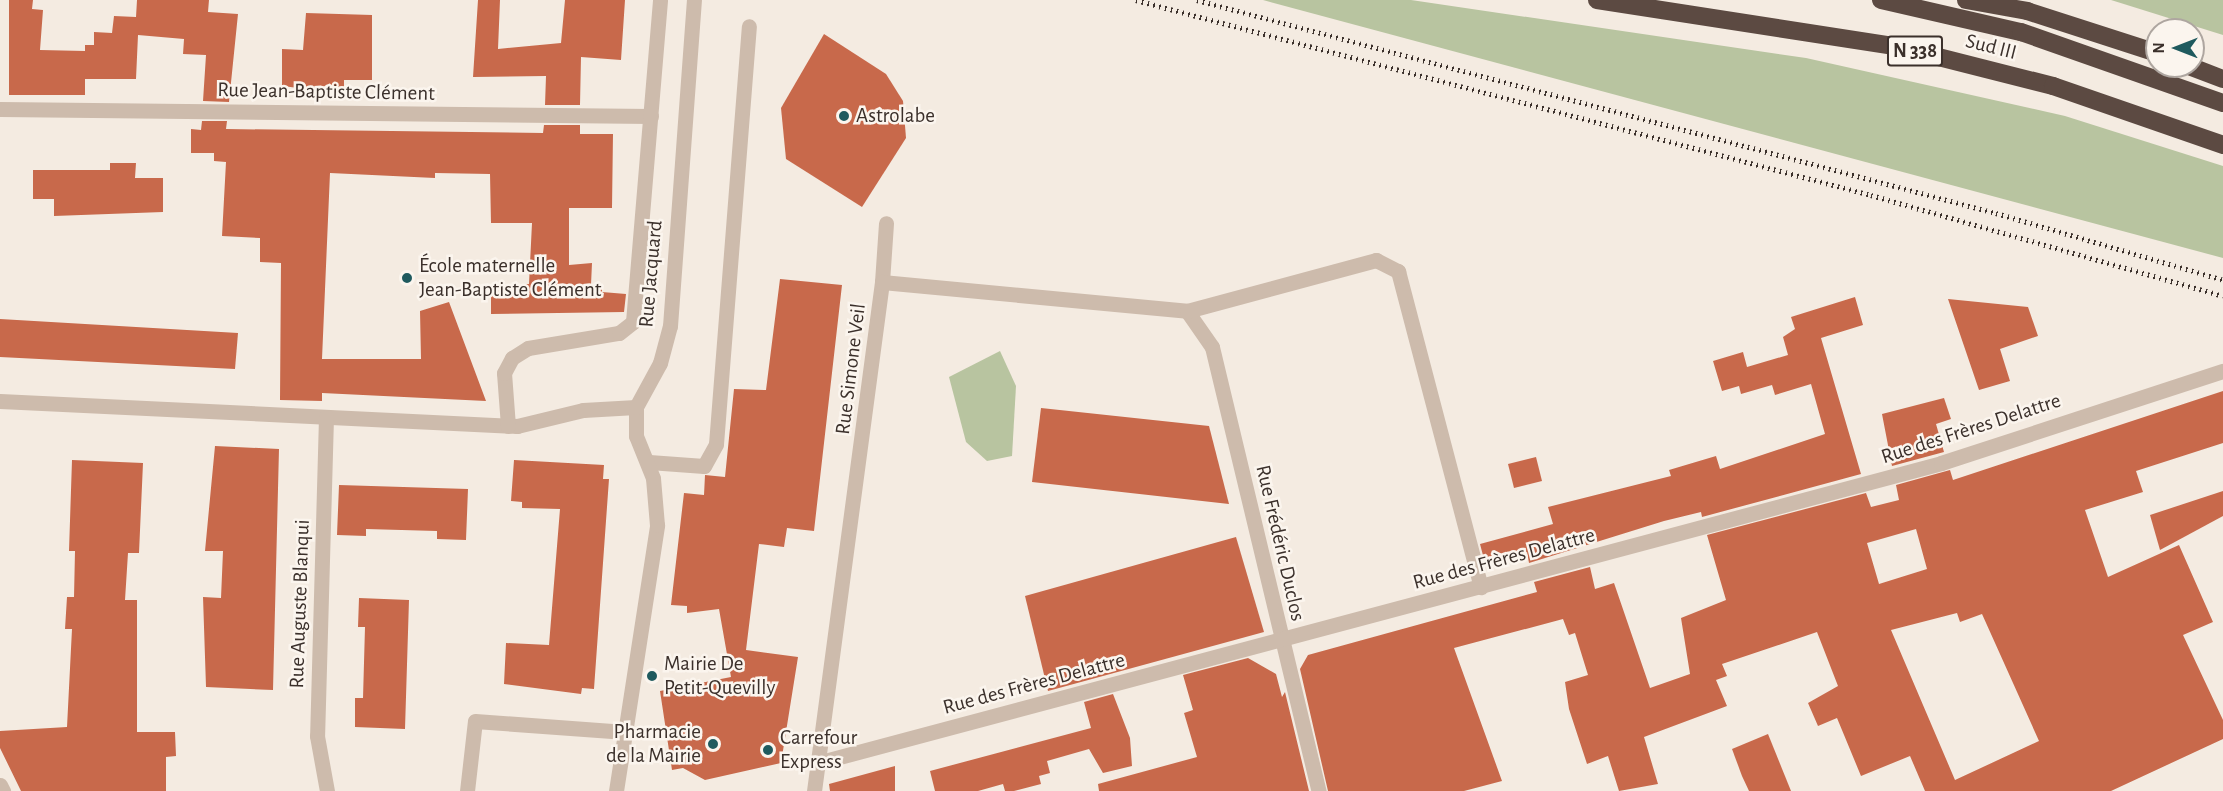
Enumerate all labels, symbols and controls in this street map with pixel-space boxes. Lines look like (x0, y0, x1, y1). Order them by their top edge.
north arrow (2145, 18, 2205, 78)
street label: Sud III (1963, 29, 2019, 65)
road number: N 338 (1886, 34, 1944, 68)
text: N (2151, 42, 2167, 54)
street label: Rue Jean-Baptiste Clément (217, 78, 435, 106)
place label: Astrolabe (856, 103, 935, 129)
marker: Astrolabe (837, 109, 851, 123)
street label: Rue Jacquard (634, 219, 668, 329)
place label: École maternelle Jean-Baptiste Clément (419, 253, 601, 303)
marker: École maternelle Jean-Baptiste Clément (400, 271, 414, 285)
street label: Rue Simone Veil (830, 302, 872, 436)
street label: Rue des Frères Delattre (1878, 388, 2064, 470)
street label: Rue Frédéric Duclos (1250, 462, 1310, 624)
street label: Rue Auguste Blanqui (284, 519, 316, 689)
street label: Rue des Frères Delattre (1410, 523, 1598, 595)
street label: Rue des Frères Delattre (940, 648, 1128, 720)
place label: Mairie De Petit-Quevilly (664, 651, 775, 701)
marker: Mairie De Petit-Quevilly (645, 669, 659, 683)
place label: Pharmacie de la Mairie (606, 719, 701, 769)
place label: Carrefour Express (780, 725, 857, 775)
marker: Pharmacie de la Mairie (706, 737, 720, 751)
marker: Carrefour Express (761, 743, 775, 757)

